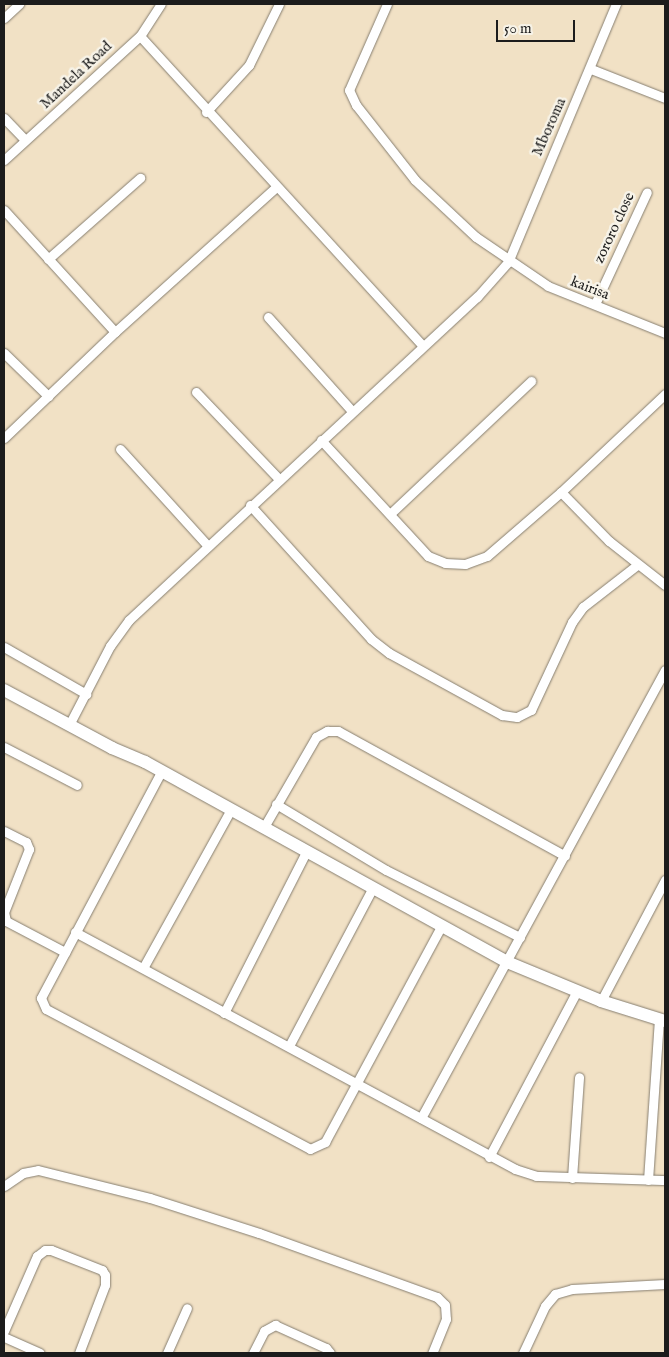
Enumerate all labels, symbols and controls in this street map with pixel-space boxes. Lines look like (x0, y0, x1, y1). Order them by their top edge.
scale bar (499, 10, 578, 42)
text: 50 m (504, 19, 532, 38)
street label: Mandela Road (37, 37, 115, 113)
street label: Mboroma (528, 95, 570, 159)
street label: zororo close (590, 190, 638, 266)
street label: kairisa (568, 272, 612, 304)

